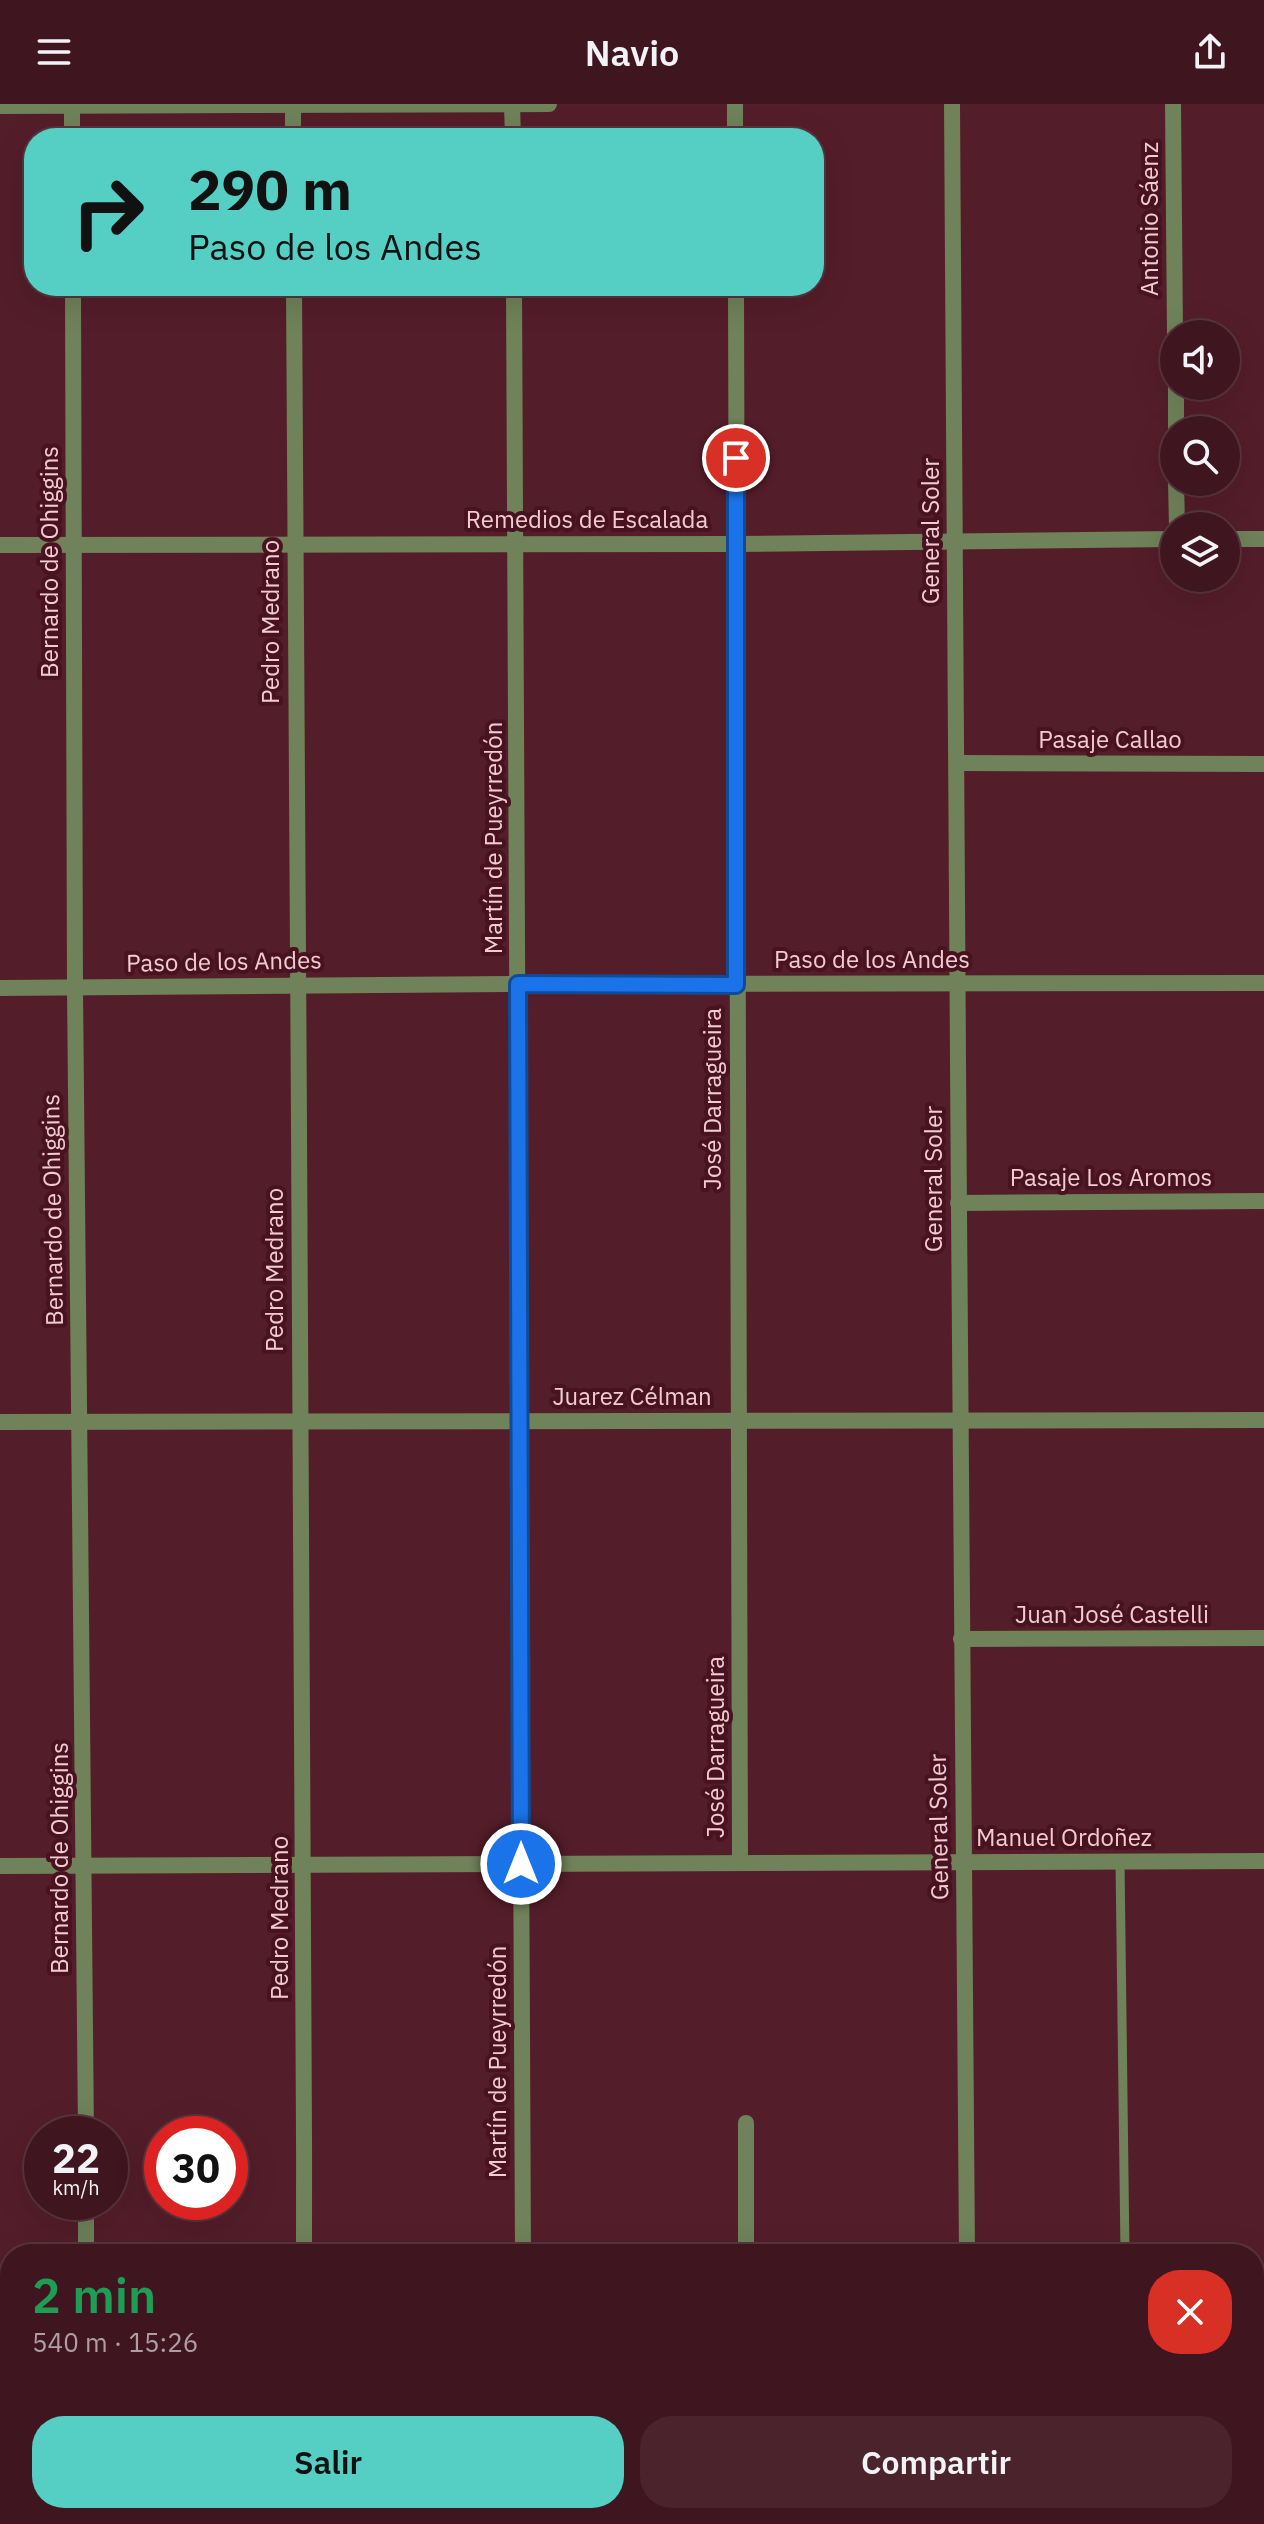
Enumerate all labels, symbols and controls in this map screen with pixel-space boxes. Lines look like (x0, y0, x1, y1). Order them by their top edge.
text: Navio (585, 29, 679, 76)
icon: menu (32, 30, 76, 74)
icon: share (1188, 30, 1232, 74)
street label: Antonio Sáenz (1133, 142, 1165, 296)
text: 290 m (188, 153, 352, 225)
icon: right (56, 160, 160, 264)
text: Paso de los Andes (188, 223, 482, 270)
map controls (1160, 320, 1240, 592)
button: sound (1160, 320, 1240, 400)
button: search (1160, 416, 1240, 496)
pin (702, 424, 770, 492)
icon: arrive (714, 436, 758, 480)
street label: Bernardo de Ohiggins (33, 446, 65, 678)
street label: General Soler (914, 458, 946, 604)
street label: Remedios de Escalada (466, 503, 708, 535)
button: layers (1160, 512, 1240, 592)
street label: Pedro Medrano (254, 540, 286, 704)
street label: Martín de Pueyrredón (477, 722, 509, 954)
street label: Pasaje Callao (1038, 723, 1182, 755)
street label: Paso de los Andes (126, 943, 322, 979)
street label: Paso de los Andes (774, 943, 970, 975)
street label: José Darragueira (696, 1008, 728, 1190)
street label: Bernardo de Ohiggins (34, 1094, 70, 1326)
street label: General Soler (917, 1106, 949, 1252)
street label: Pasaje Los Aromos (1010, 1161, 1212, 1193)
street label: Pedro Medrano (258, 1188, 290, 1352)
street label: Juarez Célman (552, 1380, 712, 1412)
street label: Juan José Castelli (1015, 1598, 1209, 1630)
street label: José Darragueira (699, 1656, 731, 1838)
street label: Bernardo de Ohiggins (43, 1742, 75, 1974)
street label: General Soler (921, 1753, 955, 1900)
street label: Manuel Ordoñez (976, 1821, 1152, 1853)
position arrow (479, 1822, 563, 1906)
street label: Pedro Medrano (263, 1836, 295, 2000)
street label: Martín de Pueyrredón (481, 1946, 513, 2178)
speed limit sign: 30 (144, 2116, 248, 2220)
text: 22 (52, 2132, 100, 2184)
text: km/h (52, 2174, 100, 2201)
text: 2 min (32, 2264, 156, 2326)
button: close (1148, 2270, 1232, 2354)
text: 540 m · 15:26 (32, 2325, 198, 2359)
button: Salir (32, 2416, 624, 2508)
button: Compartir (640, 2416, 1232, 2508)

